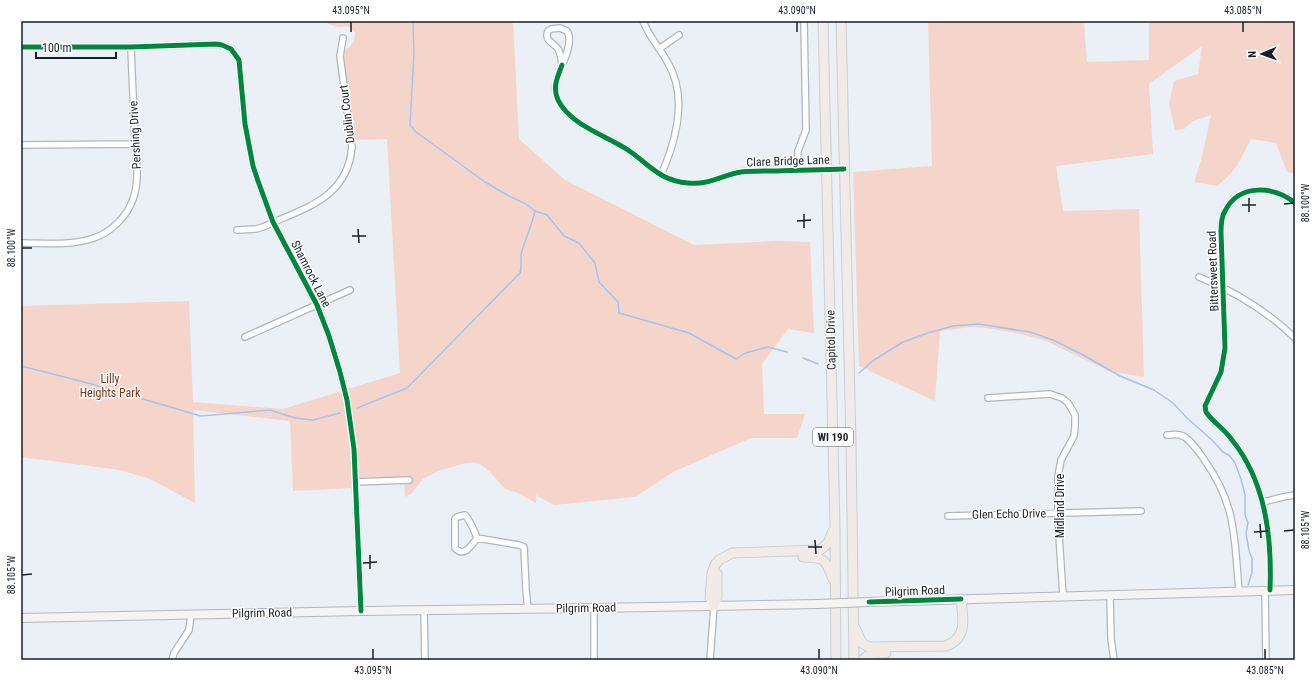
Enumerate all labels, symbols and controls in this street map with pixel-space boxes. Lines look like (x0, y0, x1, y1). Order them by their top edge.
text: 43.095°N (332, 5, 370, 16)
text: 43.090°N (778, 5, 816, 16)
text: 43.085°N (1224, 5, 1262, 16)
scale bar (36, 34, 116, 60)
north arrow (1242, 34, 1282, 74)
text: 100 m (42, 41, 72, 55)
text: N (1246, 50, 1259, 58)
street label: Dublin Court (336, 84, 358, 144)
street label: Pershing Drive (126, 100, 144, 169)
street label: Clare Bridge Lane (746, 153, 830, 169)
text: 88.100°W (1300, 183, 1311, 222)
text: 88.100°W (6, 228, 17, 267)
street label: Bittersweet Road (1205, 230, 1221, 312)
street label: Shamrock Lane (288, 238, 334, 310)
street label: Capitol Drive (823, 309, 839, 370)
park label: Lilly Heights Park (80, 372, 141, 400)
road number: WI 190 (813, 428, 853, 446)
street label: Midland Drive (1053, 473, 1067, 538)
street label: Glen Echo Drive (972, 506, 1046, 522)
text: 88.105°W (1300, 510, 1311, 549)
text: 88.105°W (6, 555, 17, 594)
street label: Pilgrim Road (885, 583, 945, 599)
street label: Pilgrim Road (556, 600, 616, 616)
street label: Pilgrim Road (232, 605, 292, 621)
text: 43.095°N (354, 665, 392, 676)
text: 43.090°N (800, 665, 838, 676)
text: 43.085°N (1246, 665, 1284, 676)

